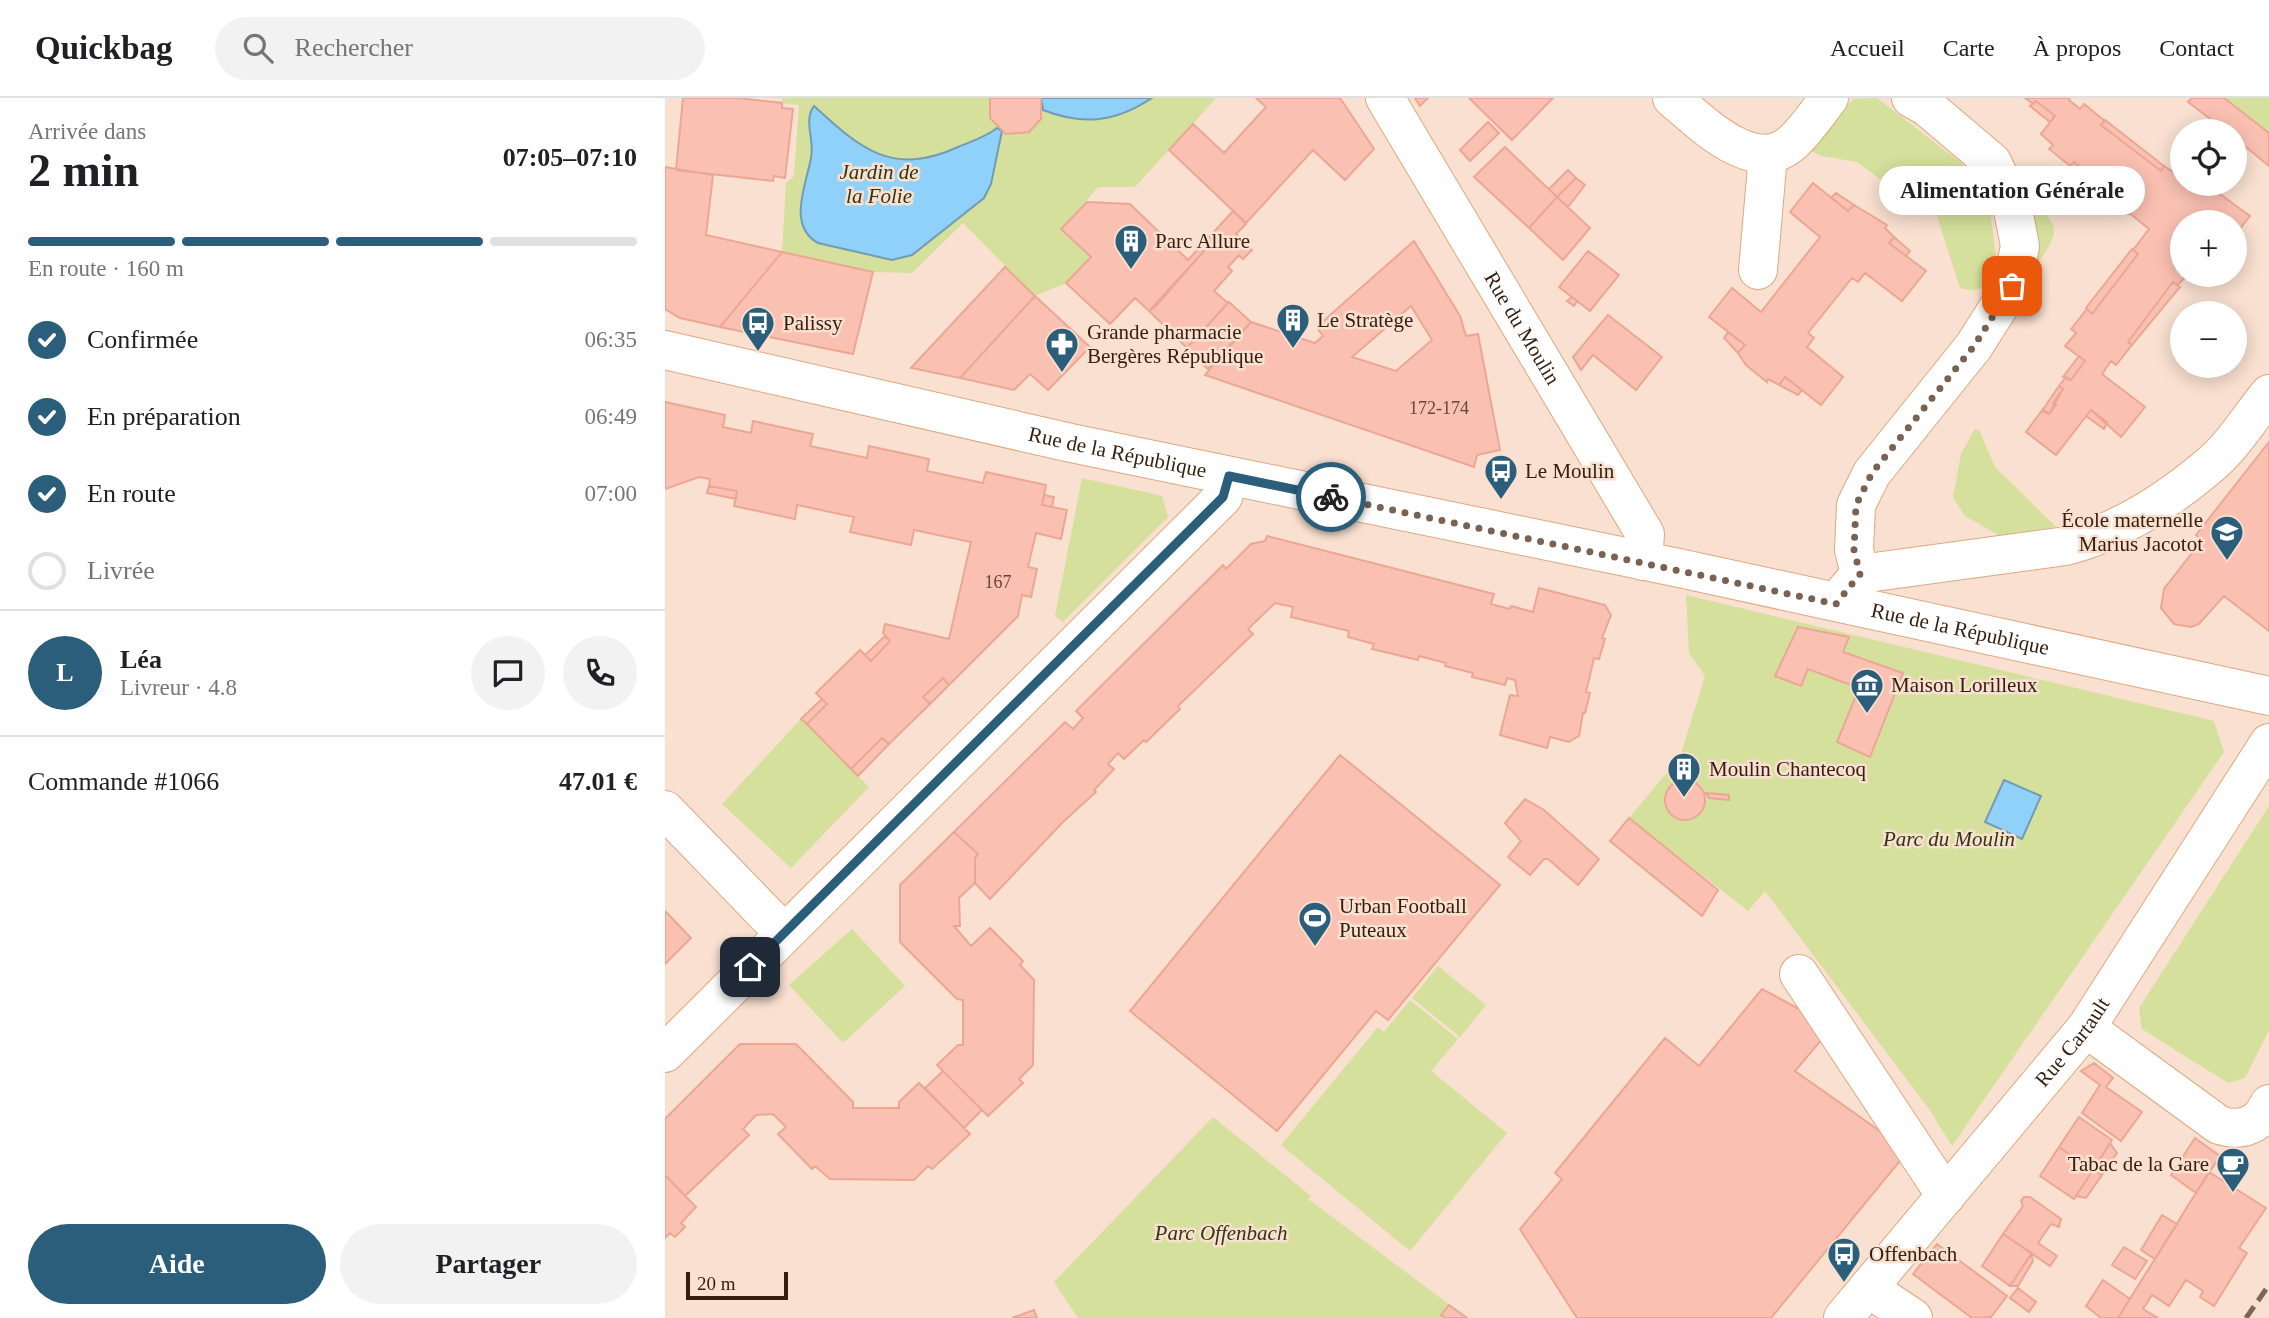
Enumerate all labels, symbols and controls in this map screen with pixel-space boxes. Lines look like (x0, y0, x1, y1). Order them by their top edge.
search box (215, 17, 705, 80)
icon: search (239, 29, 277, 67)
text: Quickbag (35, 30, 173, 66)
text: Rechercher (295, 33, 413, 62)
text: Accueil (1830, 35, 1905, 61)
text: Carte (1943, 35, 1995, 61)
text: À propos (2033, 35, 2121, 61)
text: Contact (2159, 35, 2234, 61)
text: Arrivée dans (28, 119, 146, 144)
map controls (2170, 119, 2247, 378)
button: locate (2170, 119, 2247, 196)
text: 07:05–07:10 (503, 143, 637, 172)
text: 2 min (28, 145, 139, 196)
park label: Jardin de la Folie (839, 160, 919, 208)
callout: Alimentation Générale (1879, 167, 2145, 216)
text: Alimentation Générale (1900, 178, 2124, 203)
button: + (2170, 210, 2247, 287)
building icon: Parc Allure (1112, 222, 1150, 271)
place label: Parc Allure (1155, 229, 1250, 253)
text: En route · 160 m (28, 256, 184, 281)
pin (1982, 256, 2042, 316)
street label: Rue du Moulin (1479, 267, 1565, 389)
icon: bag (1993, 267, 2031, 305)
building icon: Le Stratège (1274, 301, 1312, 350)
button: − (2170, 301, 2247, 378)
bus stop icon: Palissy (739, 304, 777, 353)
place label: Le Stratège (1317, 308, 1413, 332)
place label: Palissy (783, 311, 843, 335)
place label: Grande pharmacie Bergères République (1087, 320, 1263, 368)
icon: check (28, 321, 66, 359)
text: Confirmée (87, 325, 198, 354)
pharmacy icon: Grande pharmacie Bergères République (1043, 325, 1081, 374)
text: 06:35 (585, 327, 637, 352)
icon: check (28, 398, 66, 436)
house number: 172-174 (1409, 398, 1469, 418)
text: En préparation (87, 402, 241, 431)
text: 06:49 (585, 404, 637, 429)
street label: Rue de la République (1026, 422, 1209, 483)
bus stop icon: Le Moulin (1482, 452, 1520, 501)
place label: Le Moulin (1525, 459, 1615, 483)
courier (1296, 462, 1366, 532)
icon: check (28, 475, 66, 513)
icon: bike (1312, 478, 1350, 516)
text: En route (87, 479, 176, 508)
text: 07:00 (585, 481, 637, 506)
place label: École maternelle Marius Jacotot (2061, 508, 2203, 556)
school or university icon: École maternelle Marius Jacotot (2208, 513, 2246, 562)
text: Livrée (87, 556, 155, 585)
house number: 167 (985, 572, 1012, 592)
street label: Rue de la République (1869, 598, 2051, 660)
button: chat (471, 636, 545, 710)
button: phone (563, 636, 637, 710)
text: Léa (120, 645, 162, 674)
text: L (56, 658, 74, 687)
museum icon: Maison Lorilleux (1848, 666, 1886, 715)
place label: Maison Lorilleux (1891, 673, 2038, 697)
text: Livreur · 4.8 (120, 675, 237, 700)
building icon: Moulin Chantecoq (1665, 750, 1703, 799)
place label: Moulin Chantecoq (1709, 757, 1866, 781)
text: Commande #1066 (28, 767, 219, 796)
text: 47.01 € (559, 767, 637, 796)
park label: Parc du Moulin (1882, 827, 2015, 851)
place label: Urban Football Puteaux (1339, 894, 1467, 942)
sports icon: Urban Football Puteaux (1296, 899, 1334, 948)
pin (720, 937, 780, 997)
icon: home (731, 948, 769, 986)
street label: Rue Cartault (2030, 993, 2115, 1091)
cafe icon: Tabac de la Gare (2214, 1145, 2252, 1194)
place label: Tabac de la Gare (2068, 1152, 2209, 1176)
park label: Parc Offenbach (1154, 1221, 1287, 1245)
button: Aide (28, 1224, 326, 1304)
button: Partager (340, 1224, 637, 1304)
bus stop icon: Offenbach (1825, 1235, 1863, 1284)
place label: Offenbach (1869, 1242, 1958, 1266)
scale bar (686, 1269, 787, 1301)
text: 20 m (697, 1273, 736, 1294)

